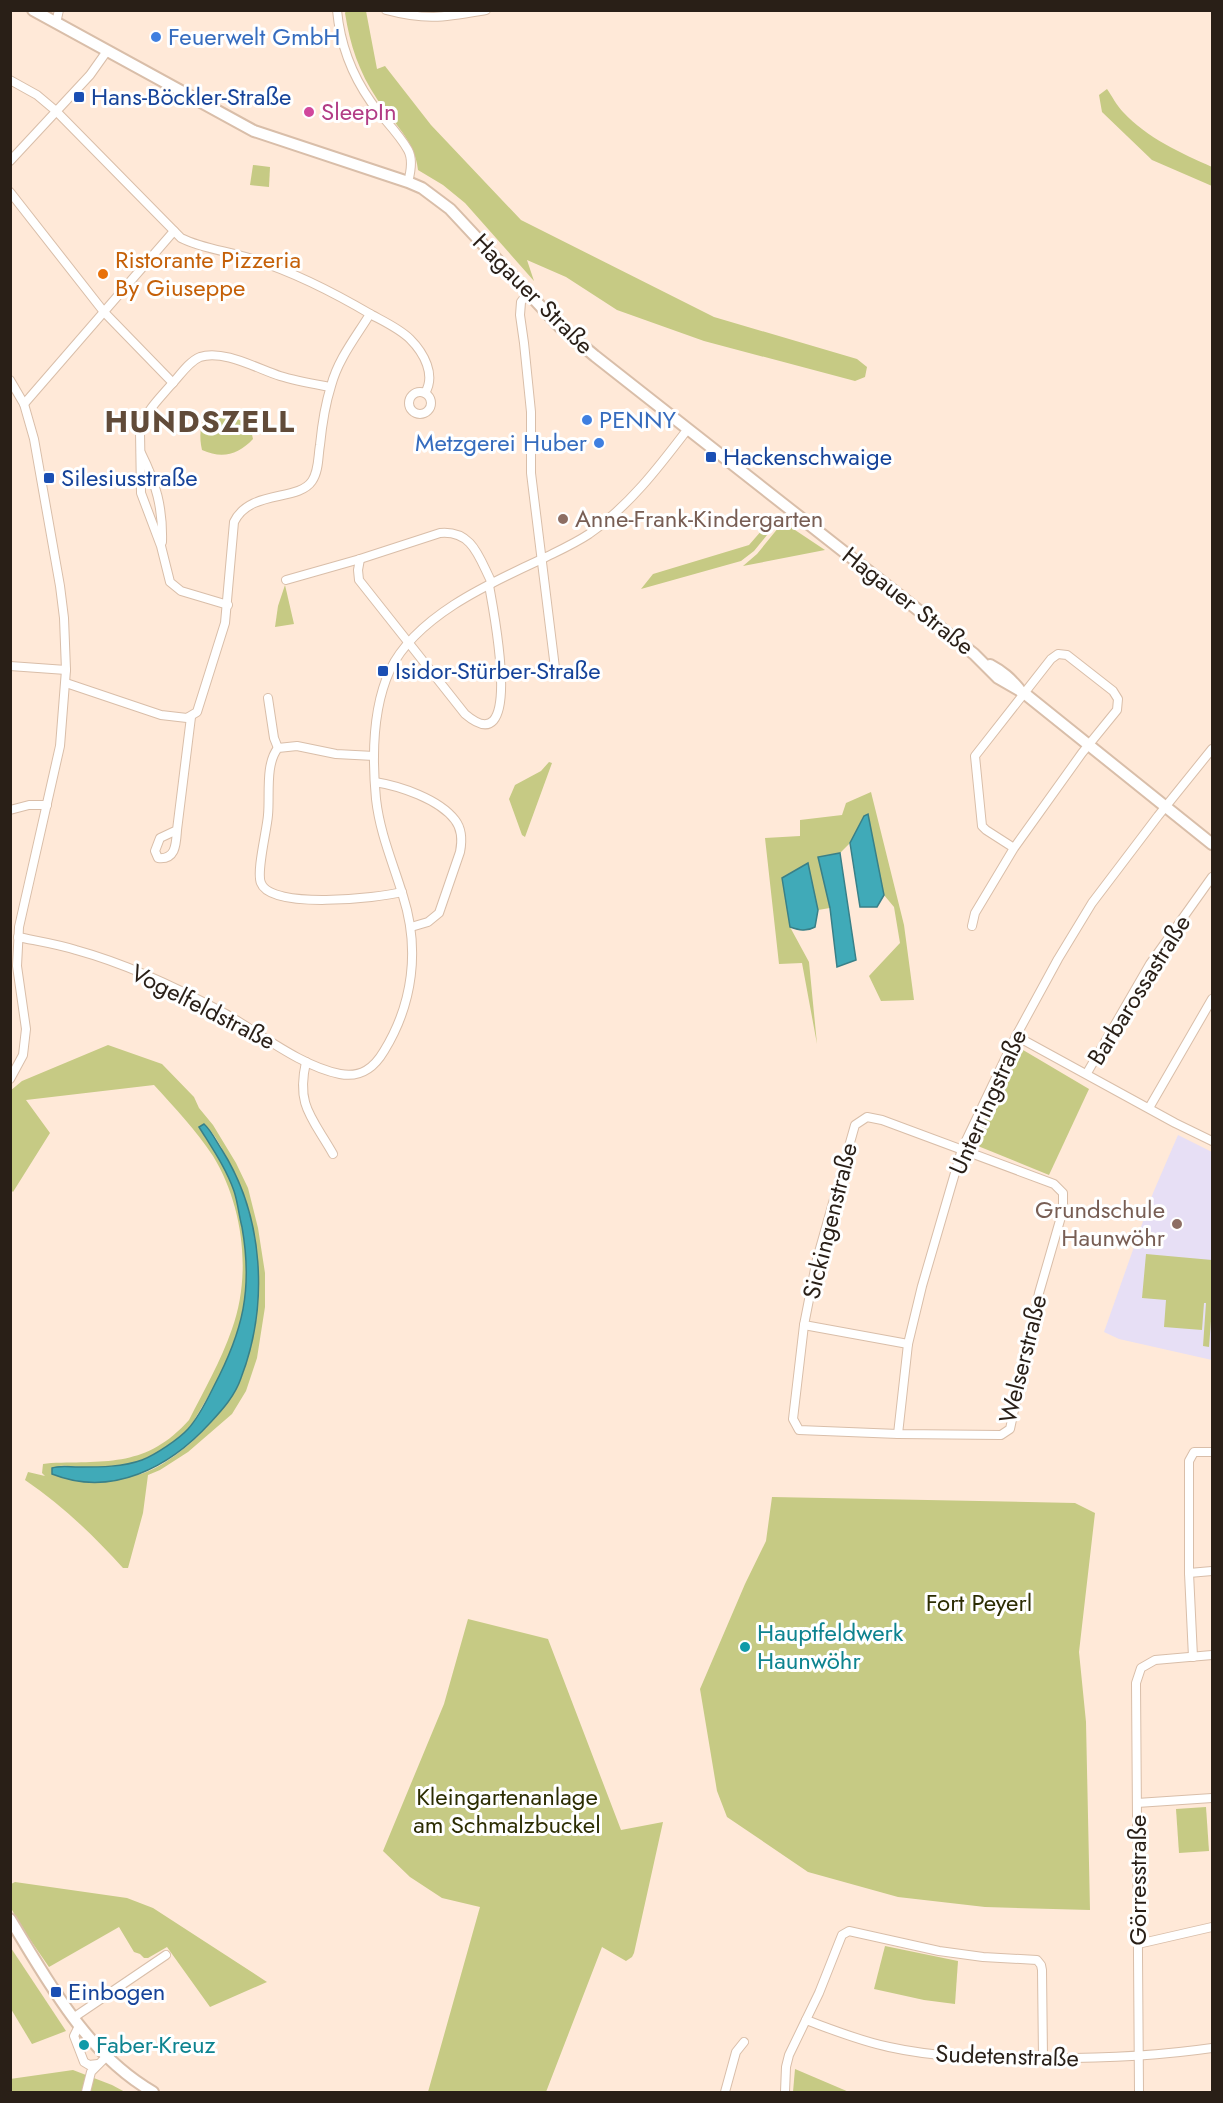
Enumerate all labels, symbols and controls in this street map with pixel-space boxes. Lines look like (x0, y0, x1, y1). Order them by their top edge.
place label: Feuerwelt GmbH (168, 19, 341, 54)
marker: Feuerwelt GmbH (149, 30, 163, 44)
place label: Hans-Böckler-Straße (91, 79, 291, 114)
marker: Hans-Böckler-Straße (72, 90, 86, 104)
place label: SleepIn (321, 94, 397, 129)
marker: SleepIn (302, 105, 316, 119)
street label: Hagauer Straße (465, 225, 602, 362)
place label: Ristorante Pizzeria By Giuseppe (115, 242, 301, 305)
marker: Ristorante Pizzeria By Giuseppe (96, 267, 110, 281)
district label: HUNDSZELL (104, 400, 296, 443)
place label: PENNY (599, 402, 677, 437)
marker: PENNY (580, 413, 594, 427)
place label: Metzgerei Huber (415, 425, 588, 460)
marker: Metzgerei Huber (592, 436, 606, 450)
place label: Hackenschwaige (723, 439, 892, 474)
marker: Hackenschwaige (704, 450, 718, 464)
place label: Silesiusstraße (61, 460, 198, 495)
marker: Silesiusstraße (42, 471, 56, 485)
place label: Anne-Frank-Kindergarten (575, 501, 823, 536)
marker: Anne-Frank-Kindergarten (556, 512, 570, 526)
street label: Hagauer Straße (835, 538, 982, 663)
place label: Isidor-Stürber-Straße (395, 653, 601, 688)
marker: Isidor-Stürber-Straße (376, 664, 390, 678)
street label: Barbarossastraße (1078, 908, 1199, 1072)
street label: Vogelfeldstraße (125, 955, 282, 1058)
street label: Unterringstraße (940, 1023, 1035, 1180)
street label: Sickingenstraße (793, 1139, 866, 1303)
place label: Grundschule Haunwöhr (1035, 1192, 1166, 1255)
marker: Grundschule Haunwöhr (1170, 1217, 1184, 1231)
street label: Welserstraße (990, 1291, 1055, 1427)
park label: Fort Peyerl (926, 1585, 1032, 1620)
place label: Hauptfeldwerk Haunwöhr (757, 1615, 904, 1678)
marker: Hauptfeldwerk Haunwöhr (738, 1640, 752, 1654)
park label: Kleingartenanlage am Schmalzbuckel (413, 1779, 601, 1842)
street label: Görresstraße (1120, 1815, 1155, 1945)
place label: Einbogen (68, 1974, 165, 2009)
marker: Einbogen (49, 1985, 63, 1999)
place label: Faber-Kreuz (96, 2027, 216, 2062)
street label: Sudetenstraße (935, 2036, 1079, 2075)
marker: Faber-Kreuz (77, 2038, 91, 2052)

